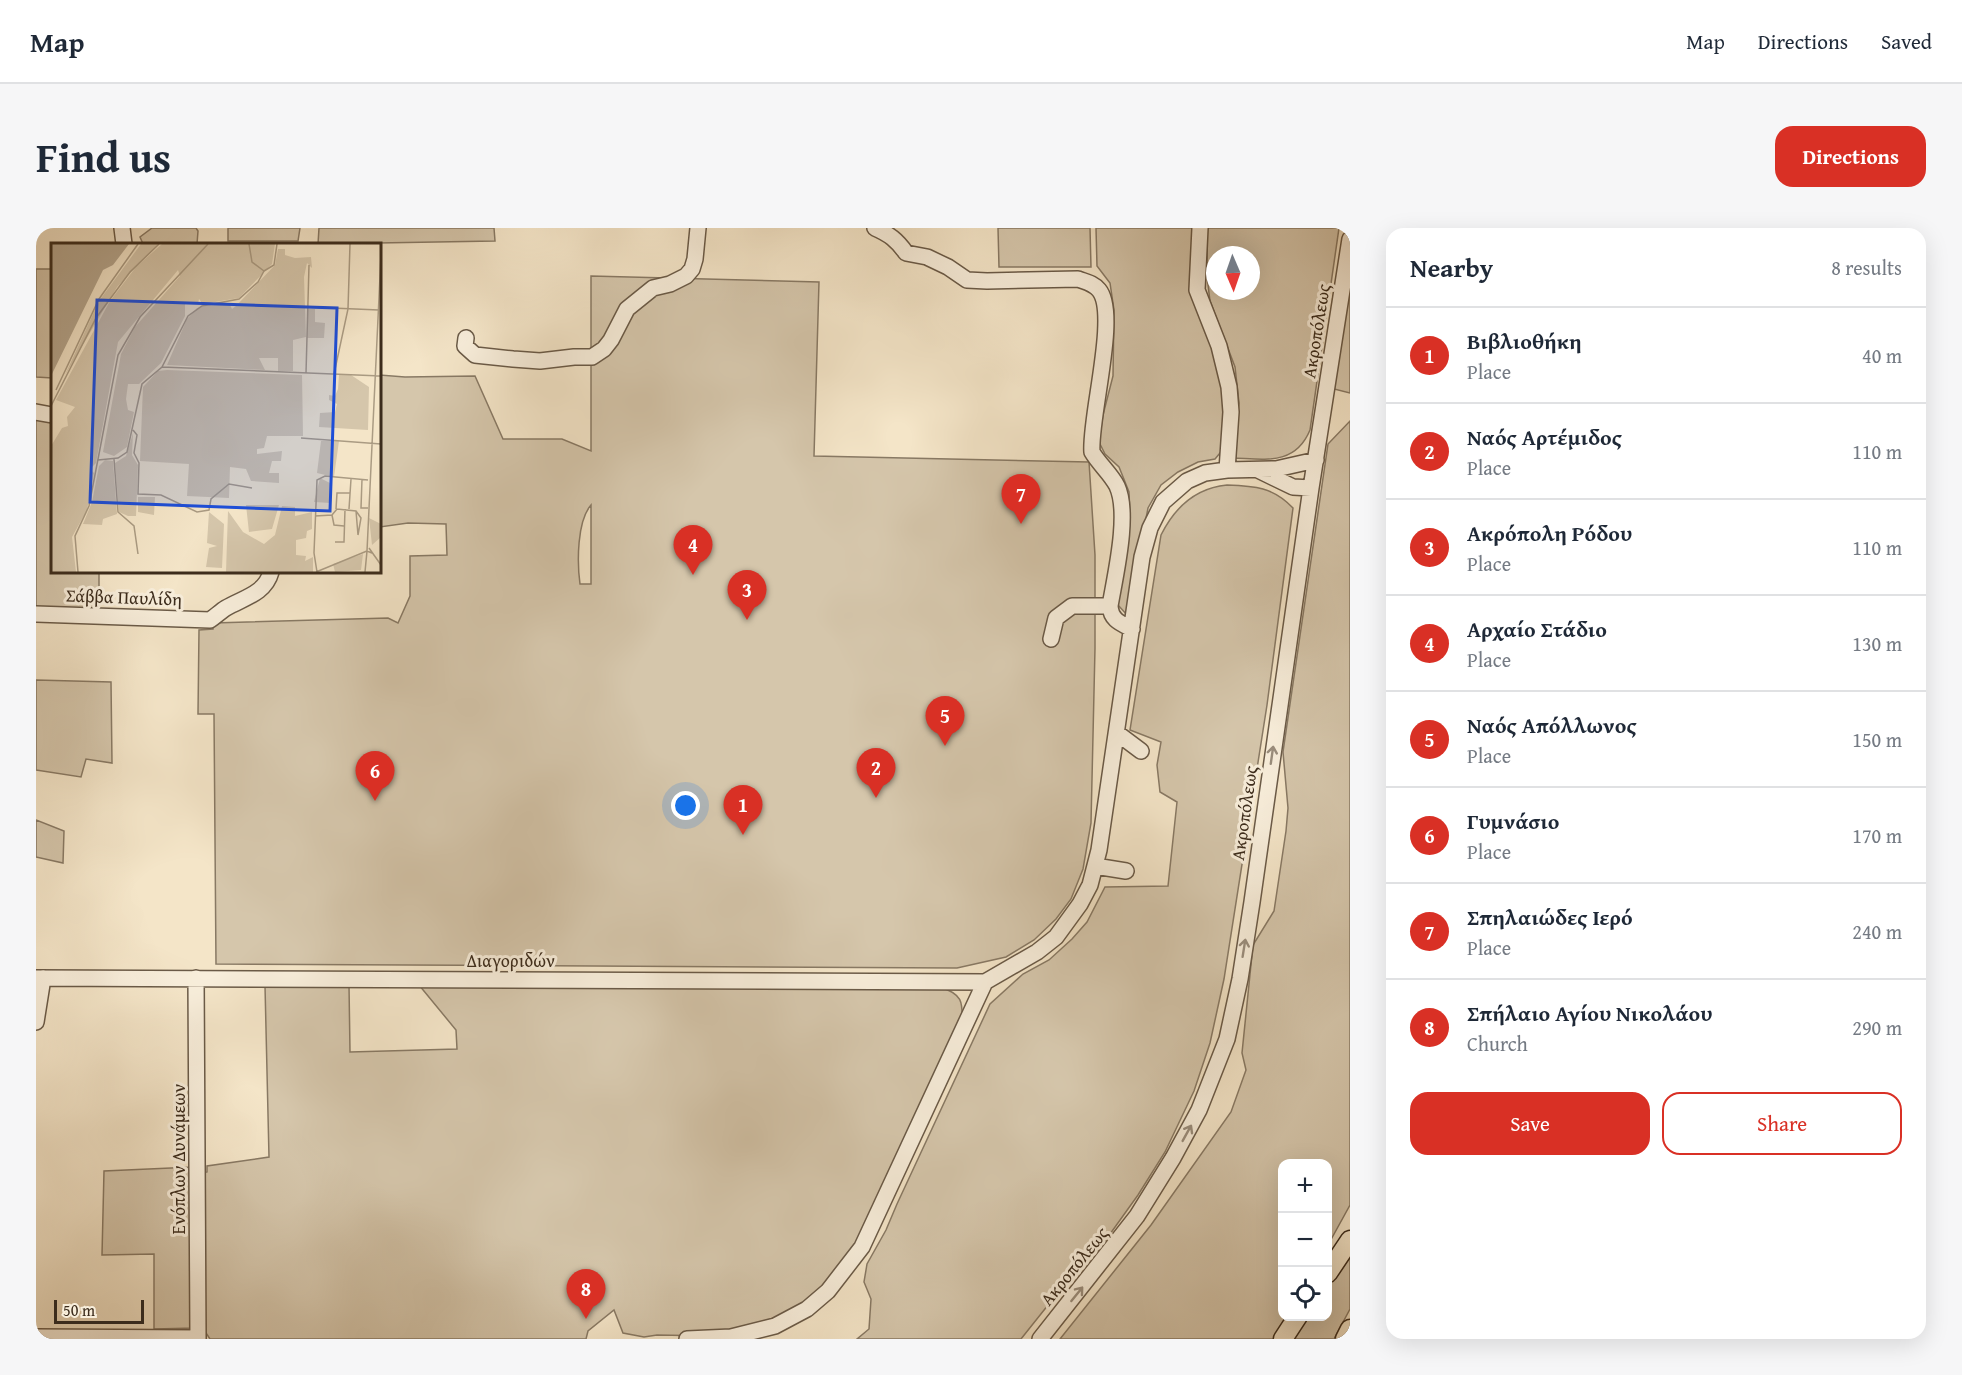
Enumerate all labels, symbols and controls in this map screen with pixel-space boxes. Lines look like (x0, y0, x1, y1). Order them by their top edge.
text: Map (30, 21, 84, 62)
text: Map (1686, 26, 1725, 57)
text: Directions (1758, 26, 1848, 57)
text: Saved (1881, 26, 1932, 57)
text: Find us (36, 126, 171, 187)
button: Directions (1775, 126, 1926, 187)
inset map (51, 243, 381, 573)
north arrow (1206, 246, 1260, 300)
text: Nearby (1410, 248, 1493, 287)
text: 8 results (1831, 253, 1902, 282)
street label: Ακροπόλεως (1295, 282, 1337, 380)
text: Βιβλιοθήκη (1467, 325, 1582, 357)
text: 1 (1424, 341, 1435, 370)
text: 40 m (1862, 341, 1902, 370)
text: Place (1467, 357, 1511, 386)
text: Ναός Αρτέμιδος (1467, 421, 1622, 453)
text: 2 (1424, 437, 1435, 466)
text: 110 m (1852, 437, 1902, 466)
text: Place (1467, 453, 1511, 482)
pin: 7 (1002, 474, 1040, 524)
text: Ακρόπολη Ρόδου (1467, 517, 1632, 549)
pin: 4 (674, 526, 712, 575)
text: 3 (1424, 533, 1435, 562)
text: 110 m (1852, 533, 1902, 562)
text: Place (1467, 549, 1511, 578)
pin: 3 (728, 570, 766, 620)
street label: Σάββα Παυλίδη (65, 581, 183, 613)
text: Αρχαίο Στάδιο (1467, 613, 1607, 645)
text: 4 (1424, 629, 1435, 658)
text: 130 m (1852, 629, 1902, 658)
text: Place (1467, 645, 1511, 674)
pin: 5 (926, 696, 964, 746)
text: Ναός Απόλλωνος (1467, 709, 1637, 741)
text: 5 (1424, 725, 1435, 754)
text: 150 m (1852, 725, 1902, 754)
text: Place (1467, 741, 1511, 770)
one-way arrow (1267, 745, 1278, 765)
pin: 2 (856, 748, 896, 798)
pin: 6 (356, 752, 394, 801)
street label: Ακροπόλεως (1224, 764, 1264, 862)
pin: 1 (724, 786, 762, 835)
your location (671, 791, 700, 820)
text: Γυμνάσιο (1467, 805, 1559, 837)
text: 6 (1424, 821, 1435, 850)
text: 170 m (1852, 821, 1902, 850)
text: Place (1467, 837, 1511, 866)
text: Σπηλαιώδες Ιερό (1467, 901, 1633, 933)
text: 7 (1424, 917, 1435, 946)
text: 240 m (1852, 917, 1902, 946)
text: Place (1467, 933, 1511, 962)
one-way arrow (1239, 938, 1250, 958)
street label: Διαγοριδών (467, 947, 555, 974)
text: Σπήλαιο Αγίου Νικολάου (1467, 997, 1712, 1029)
text: 8 (1424, 1013, 1435, 1042)
text: 290 m (1852, 1013, 1902, 1042)
text: Church (1467, 1029, 1528, 1058)
street label: Ενόπλων Δυνάμεων (165, 1084, 192, 1234)
button: Save (1410, 1092, 1650, 1155)
button: Share (1662, 1092, 1902, 1155)
one-way arrow (1181, 1125, 1193, 1142)
map controls (1278, 1159, 1332, 1321)
button: + (1278, 1159, 1332, 1213)
button: − (1278, 1213, 1332, 1267)
street label: Ακροπόλεως (1034, 1220, 1115, 1311)
button: locate (1278, 1267, 1332, 1321)
pin: 8 (566, 1270, 606, 1319)
one-way arrow (1071, 1286, 1084, 1302)
scale bar (54, 1297, 144, 1324)
text: 50 m (63, 1298, 95, 1322)

